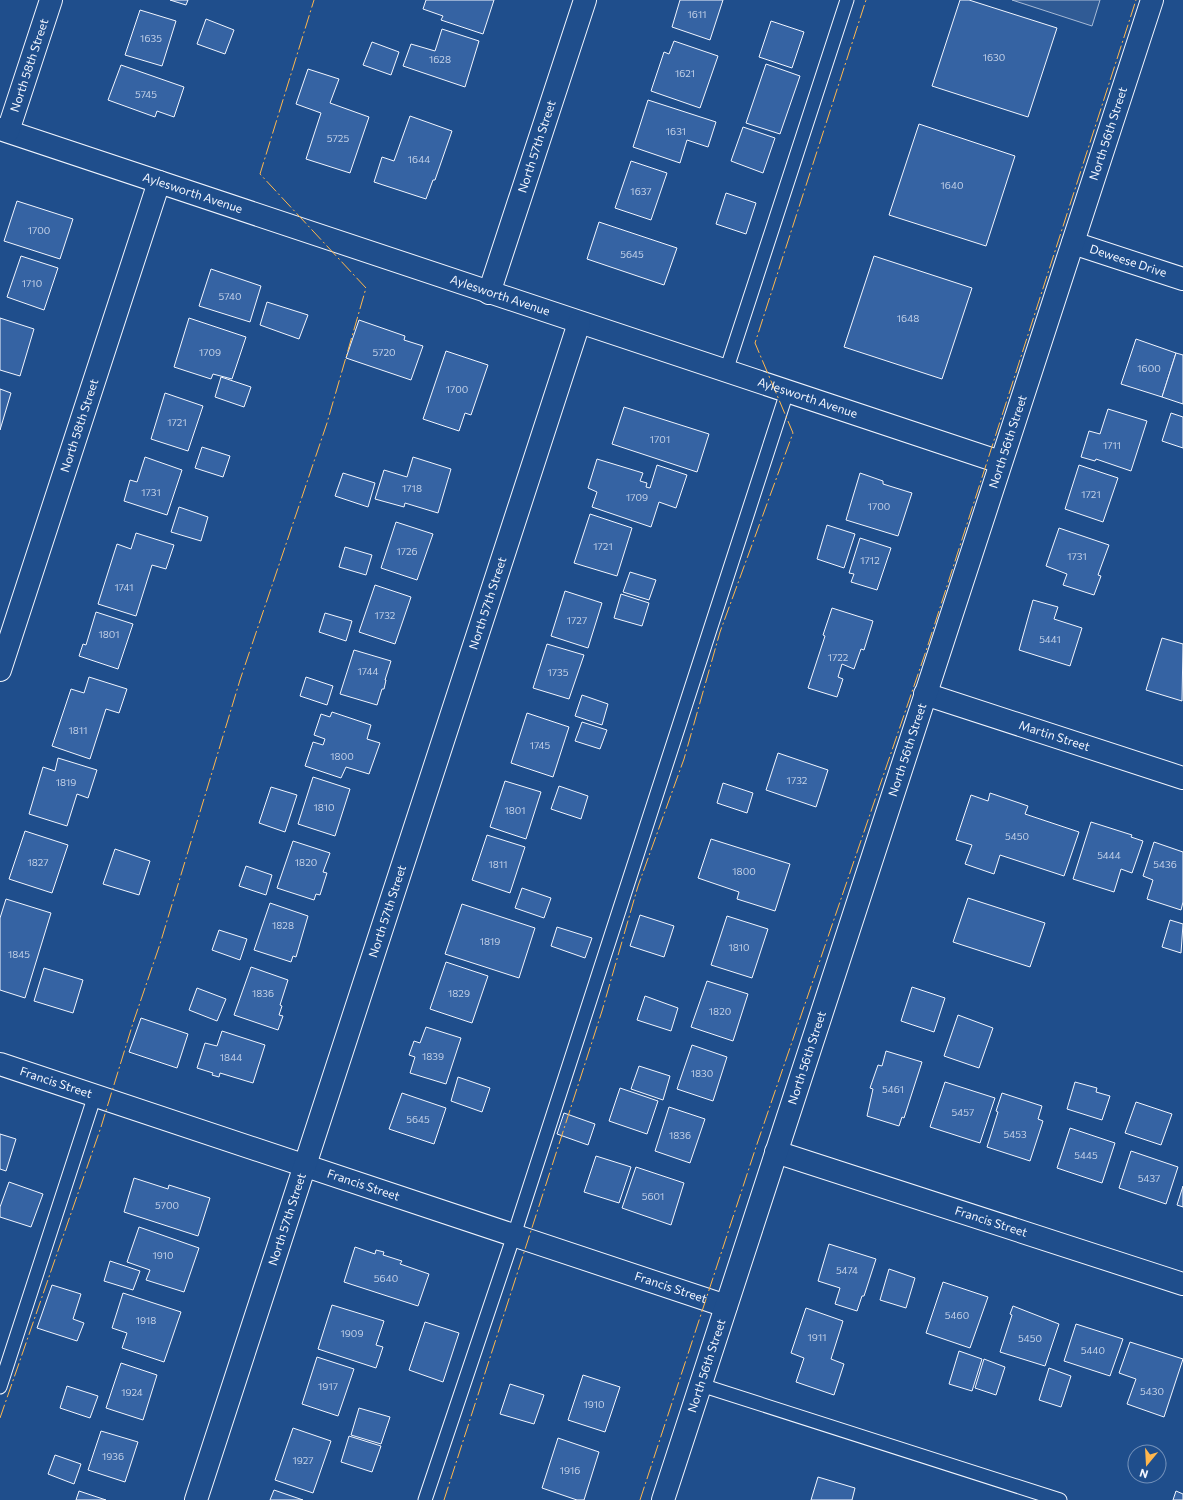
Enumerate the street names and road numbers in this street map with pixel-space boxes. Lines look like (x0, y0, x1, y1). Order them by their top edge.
street label: North 58th Street (7, 17, 50, 114)
street label: North 56th Street (1086, 85, 1129, 182)
street label: North 57th Street (514, 98, 558, 194)
street label: Aylesworth Avenue (141, 169, 245, 215)
street label: Deweese Drive (1088, 241, 1169, 279)
street label: Aylesworth Avenue (449, 271, 552, 318)
street label: Aylesworth Avenue (756, 374, 859, 420)
street label: North 58th Street (57, 377, 100, 474)
street label: North 56th Street (985, 393, 1029, 490)
street label: North 57th Street (465, 555, 508, 651)
street label: North 56th Street (885, 701, 928, 798)
street label: Martin Street (1017, 717, 1092, 753)
street label: North 57th Street (365, 863, 408, 959)
street label: North 56th Street (784, 1009, 828, 1106)
street label: Francis Street (18, 1063, 94, 1100)
street label: Francis Street (326, 1166, 402, 1203)
street label: North 57th Street (265, 1171, 308, 1267)
street label: Francis Street (953, 1202, 1029, 1239)
street label: Francis Street (633, 1268, 709, 1305)
street label: North 56th Street (684, 1317, 728, 1414)

